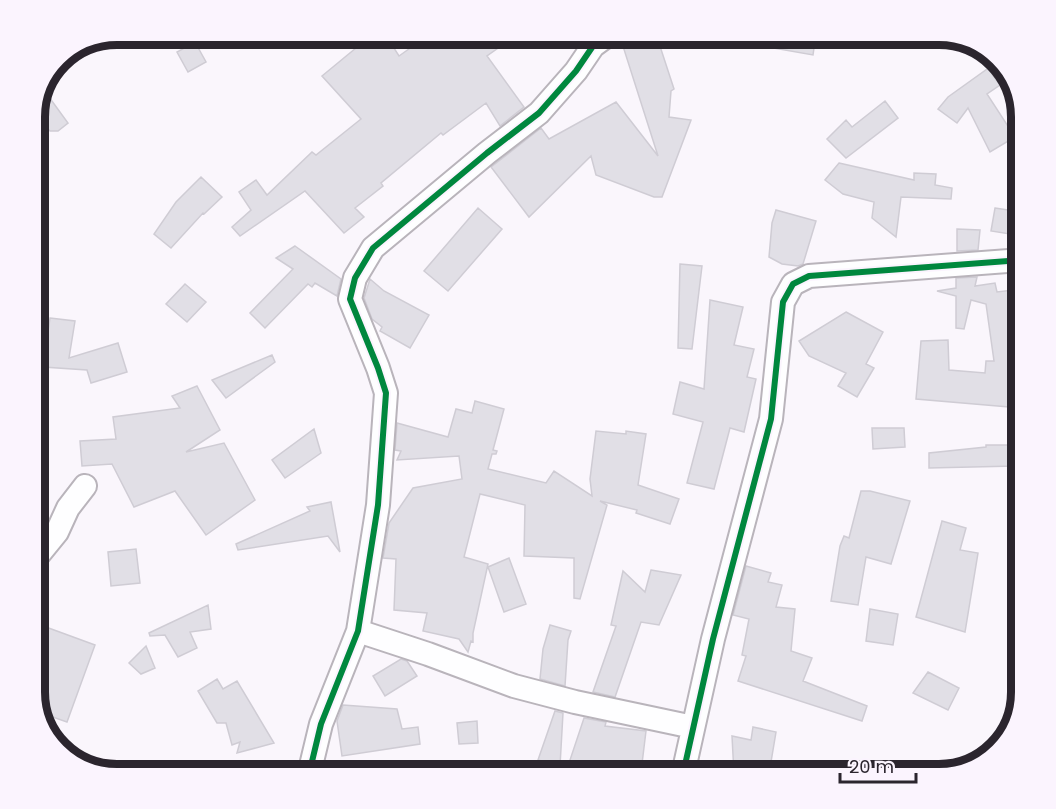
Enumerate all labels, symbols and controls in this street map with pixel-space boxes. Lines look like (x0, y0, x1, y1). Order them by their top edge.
scale bar (840, 746, 916, 784)
text: 20 m (849, 754, 894, 779)

